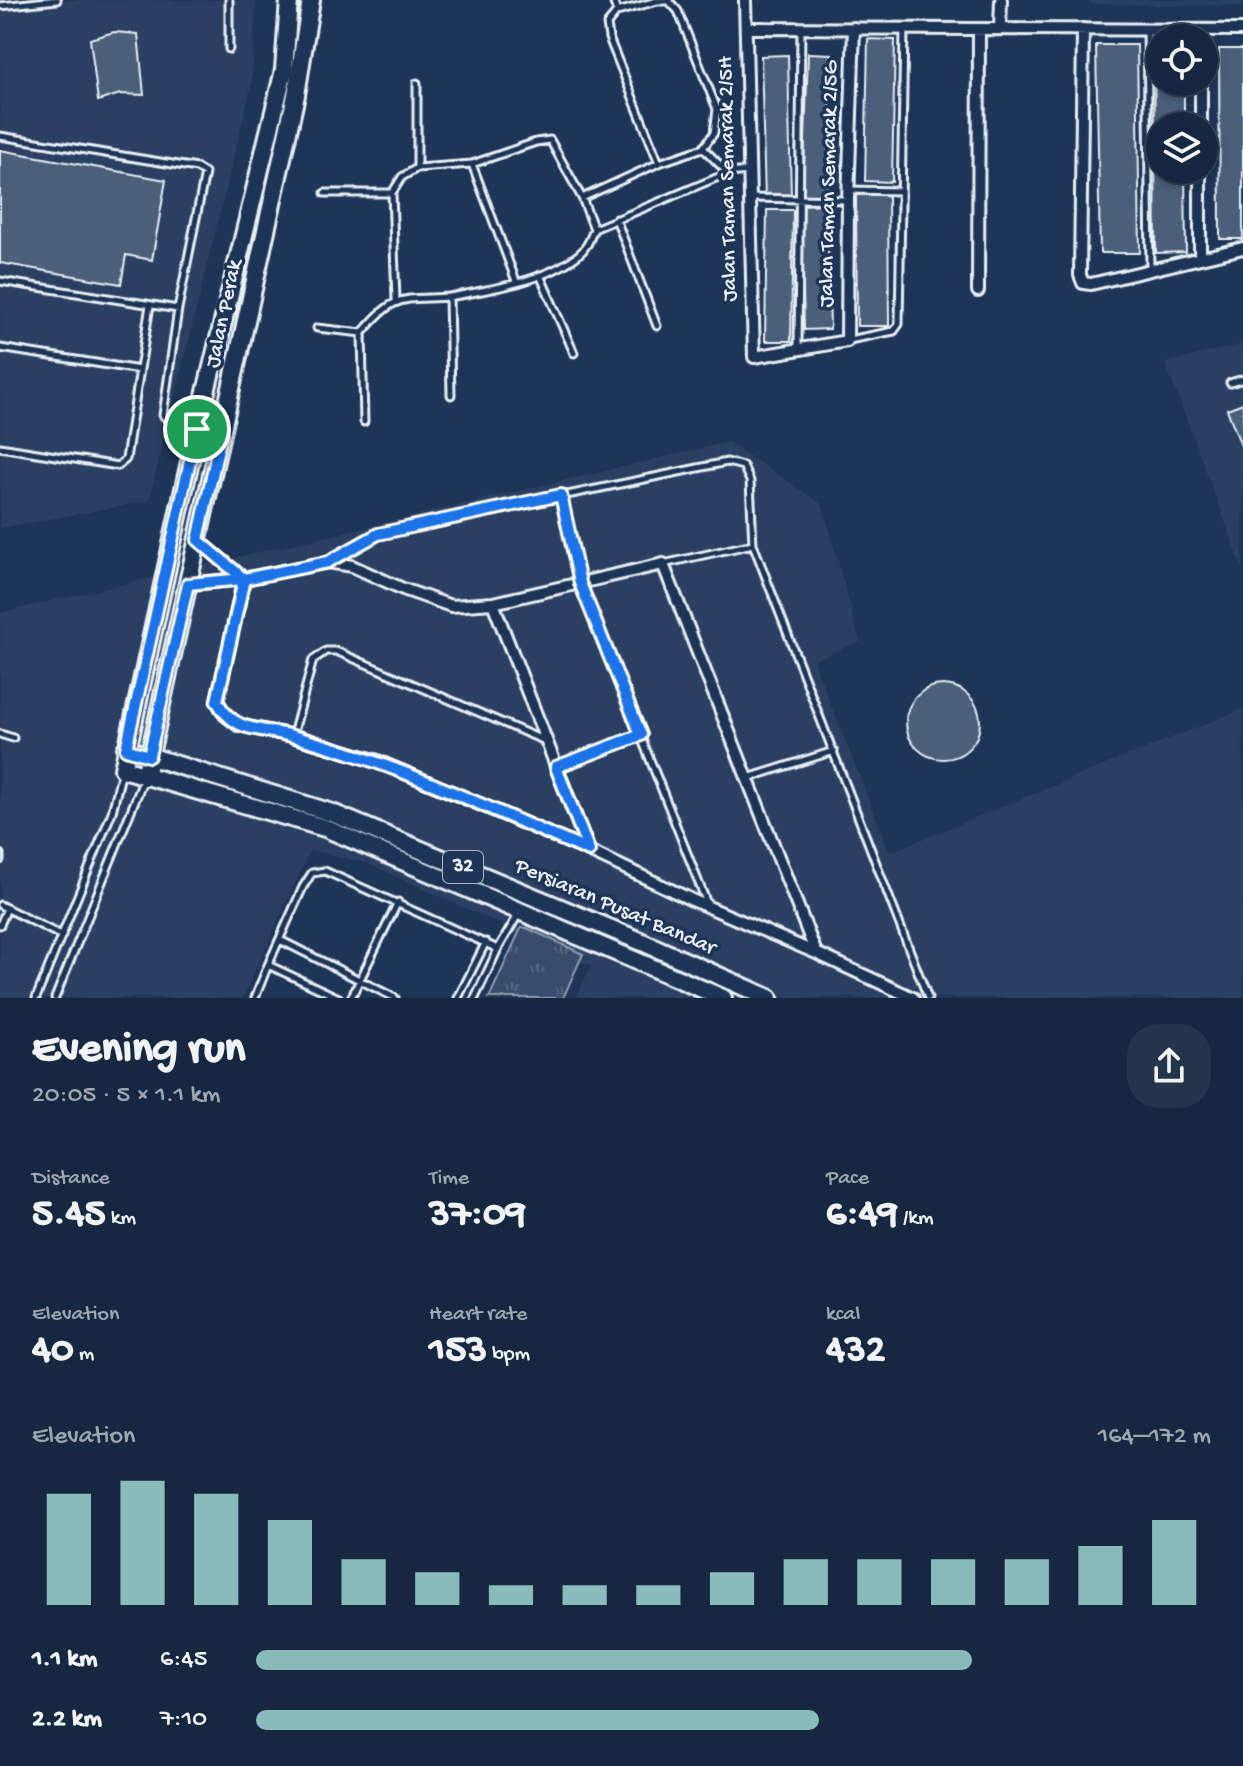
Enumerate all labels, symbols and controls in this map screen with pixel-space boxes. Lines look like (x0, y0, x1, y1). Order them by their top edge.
map controls (1146, 24, 1218, 184)
button: locate (1146, 24, 1218, 96)
street label: Jalan Taman Semarak 2/5H (714, 56, 744, 302)
street label: Jalan Taman Semarak 2/5G (815, 59, 845, 308)
button: layers (1146, 112, 1218, 184)
street label: Jalan Perak (201, 255, 250, 370)
pin (163, 395, 231, 463)
icon: arrive (175, 407, 219, 451)
road number: 32 (443, 851, 483, 883)
street label: Persiaran Pusat Bandar (510, 853, 721, 963)
button: share (1127, 1024, 1211, 1108)
text: Evening run (32, 1025, 245, 1077)
text: 20:05 · 5 × 1.1 km (32, 1081, 221, 1112)
text: Distance (32, 1166, 110, 1192)
text: Time (429, 1166, 469, 1192)
text: Pace (826, 1166, 869, 1192)
text: 5.45 (32, 1192, 106, 1239)
text: 37:09 (429, 1192, 526, 1239)
text: 6:49 (826, 1192, 898, 1239)
text: km (106, 1206, 136, 1232)
text: /km (898, 1206, 934, 1232)
text: Elevation (32, 1302, 119, 1328)
text: Heart rate (429, 1302, 527, 1328)
text: kcal (826, 1302, 860, 1328)
text: 40 (32, 1328, 74, 1375)
text: 153 (429, 1328, 487, 1375)
text: 432 (826, 1328, 885, 1375)
text: m (74, 1342, 94, 1368)
text: bpm (487, 1342, 530, 1368)
text: Elevation (32, 1422, 135, 1453)
text: 164–172 m (1098, 1422, 1211, 1453)
text: 1.1 km (32, 1645, 97, 1676)
text: 6:45 (160, 1645, 207, 1676)
text: 2.2 km (32, 1705, 102, 1736)
text: 7:10 (160, 1705, 207, 1736)

